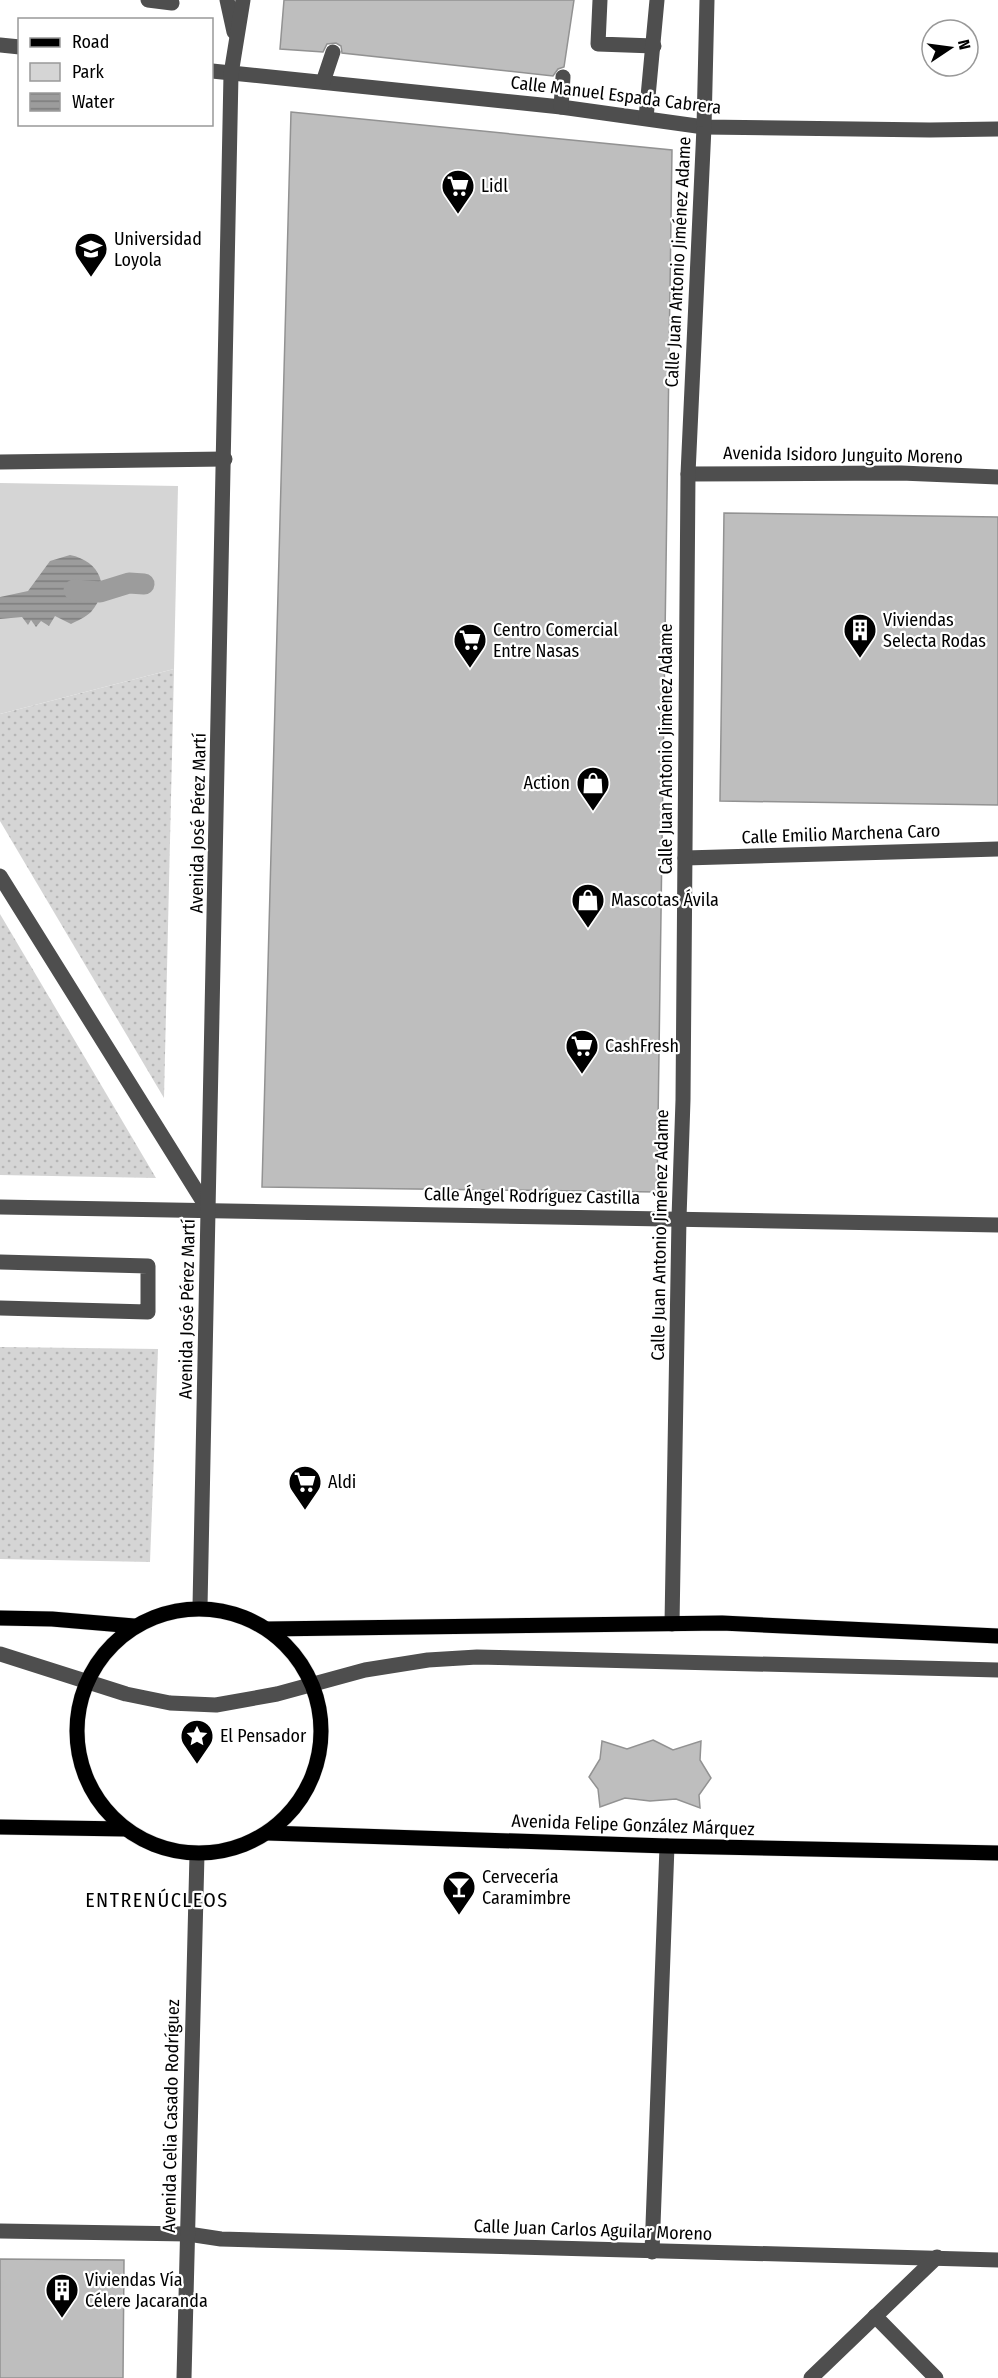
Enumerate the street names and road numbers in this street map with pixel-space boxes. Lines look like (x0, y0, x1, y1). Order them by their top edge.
street label: Calle Manuel Espada Cabrera (509, 71, 723, 119)
street label: Calle Juan Antonio Jiménez Adame (660, 136, 696, 388)
street label: Avenida Isidoro Junguito Moreno (723, 442, 963, 468)
street label: Calle Juan Antonio Jiménez Adame (655, 623, 677, 875)
street label: Avenida José Pérez Martí (185, 732, 211, 913)
street label: Calle Emilio Marchena Caro (741, 820, 941, 848)
street label: Calle Juan Antonio Jiménez Adame (647, 1109, 673, 1361)
street label: Calle Ángel Rodríguez Castilla (424, 1182, 641, 1209)
street label: Avenida José Pérez Martí (174, 1218, 200, 1399)
street label: Avenida Felipe González Márquez (511, 1810, 755, 1840)
street label: Avenida Celia Casado Rodríguez (158, 1999, 184, 2233)
street label: Calle Juan Carlos Aguilar Moreno (473, 2215, 713, 2245)

